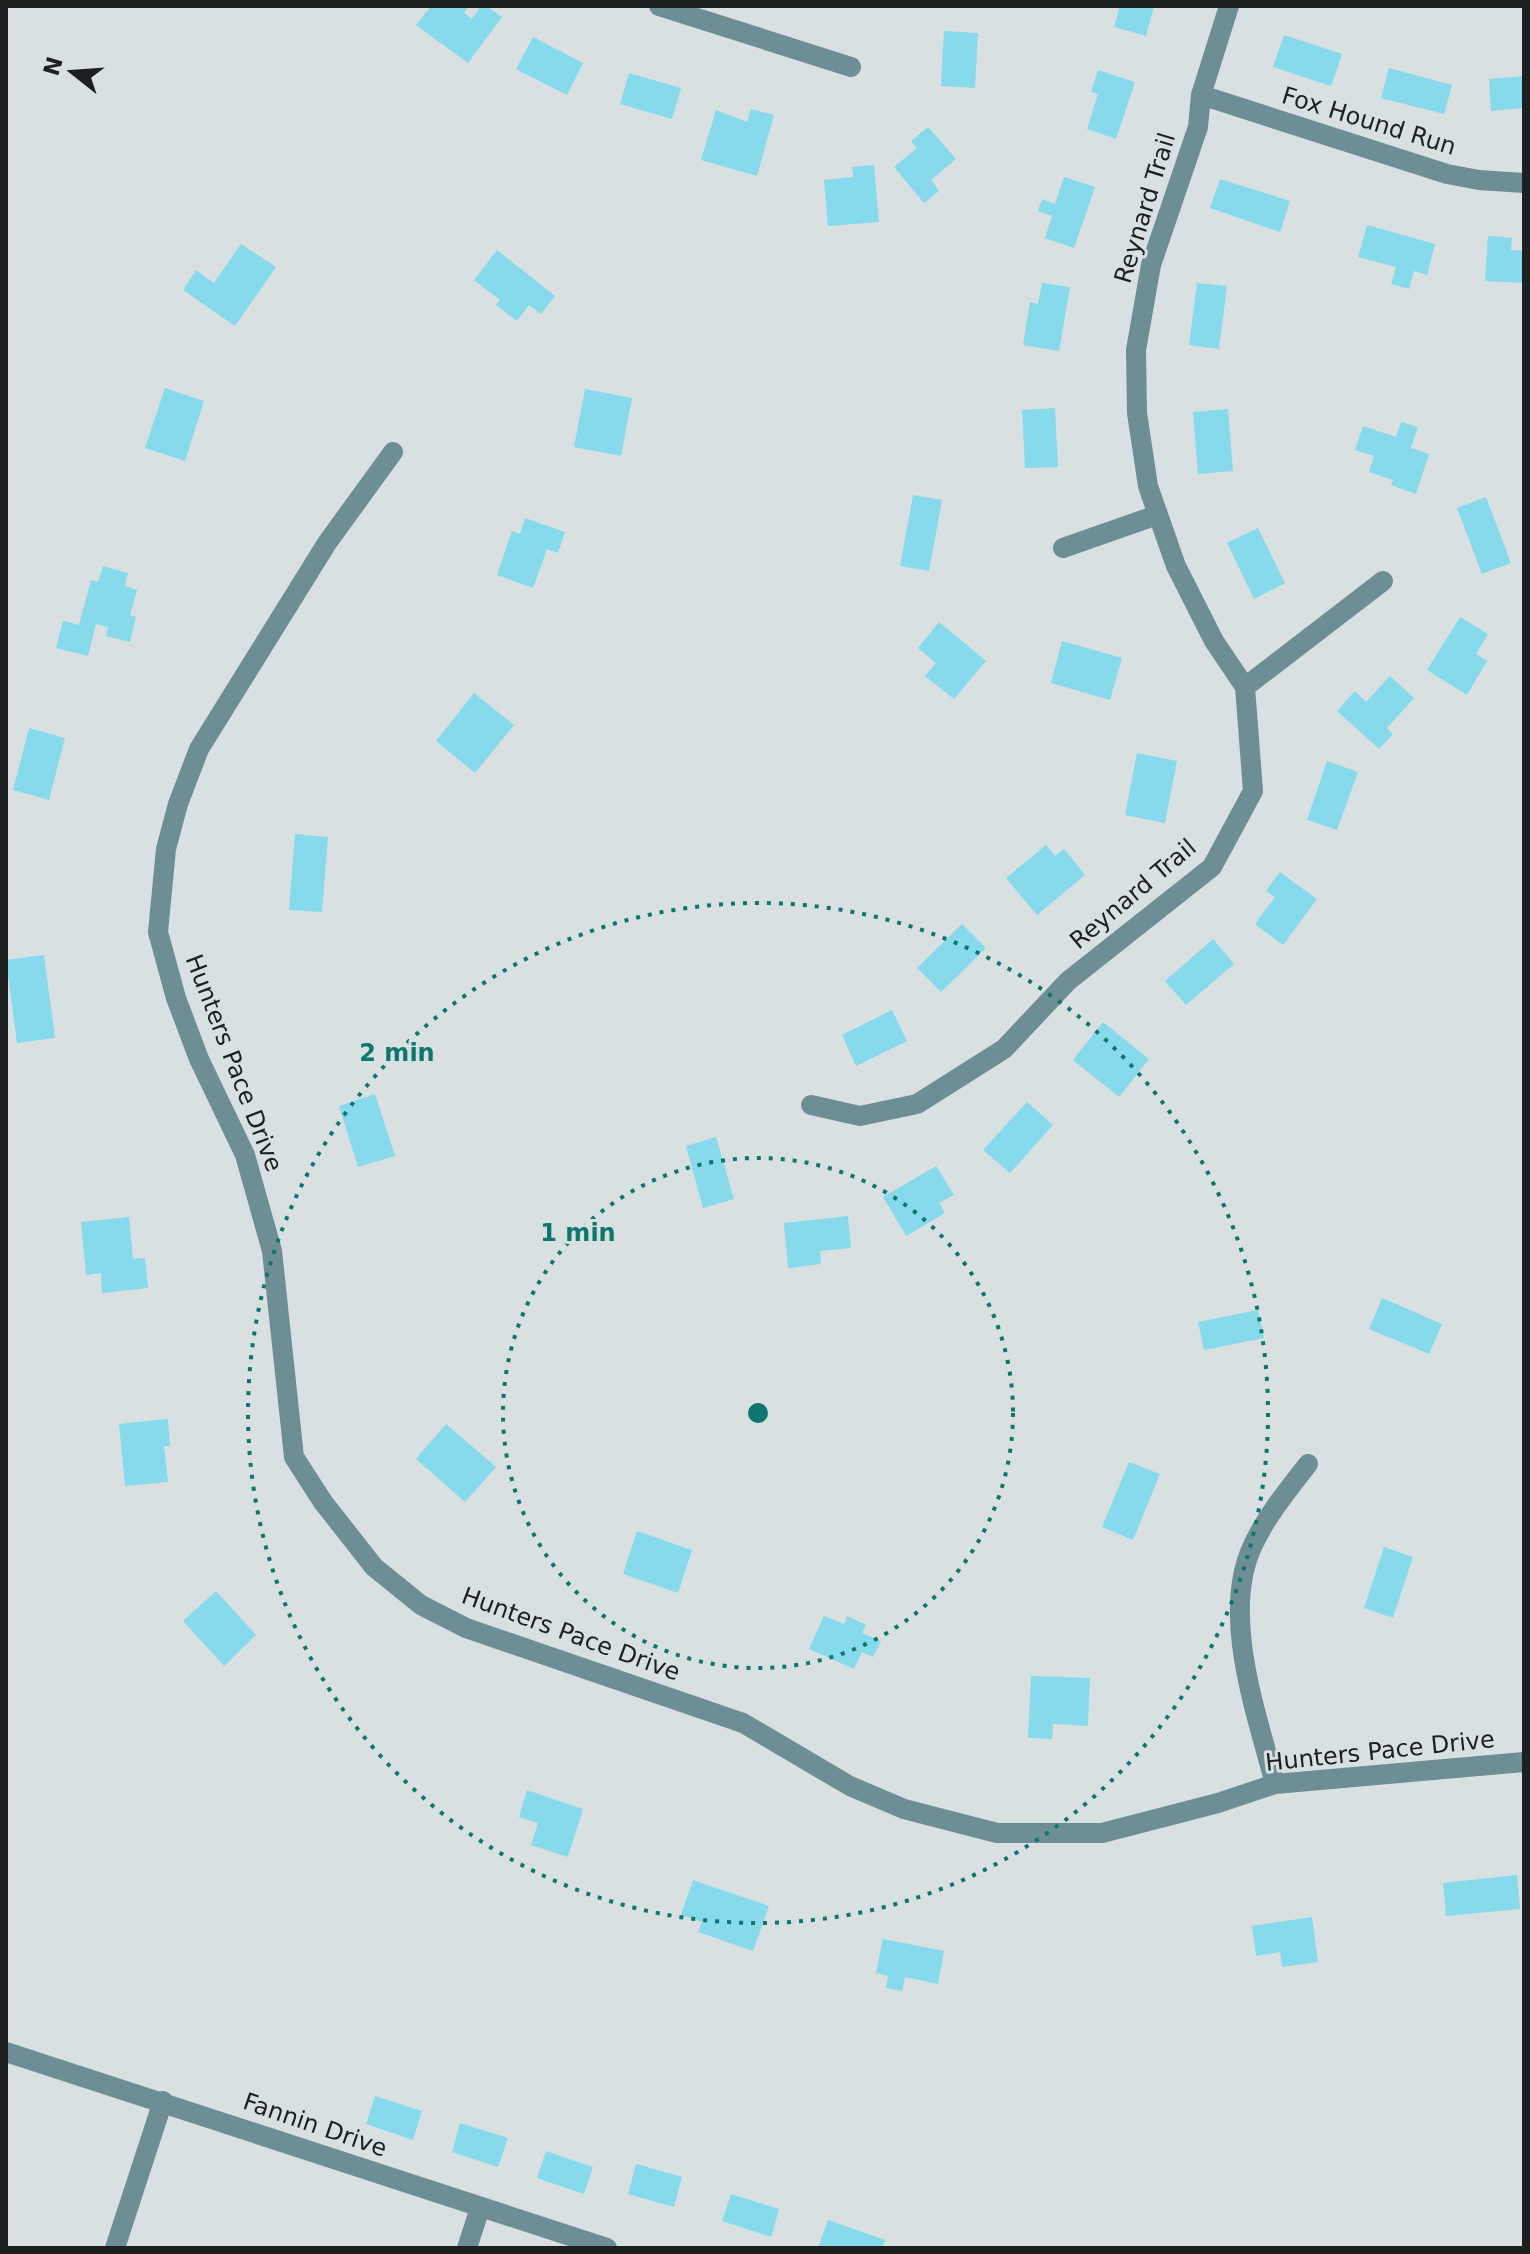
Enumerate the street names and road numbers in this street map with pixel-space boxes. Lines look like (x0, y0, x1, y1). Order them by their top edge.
street label: Fox Hound Run (1278, 81, 1460, 161)
street label: Reynard Trail (1109, 129, 1181, 287)
street label: Reynard Trail (1064, 833, 1202, 955)
street label: Hunters Pace Drive (180, 950, 288, 1176)
street label: Hunters Pace Drive (458, 1581, 684, 1687)
street label: Hunters Pace Drive (1264, 1725, 1496, 1777)
street label: Fannin Drive (239, 2087, 391, 2163)

